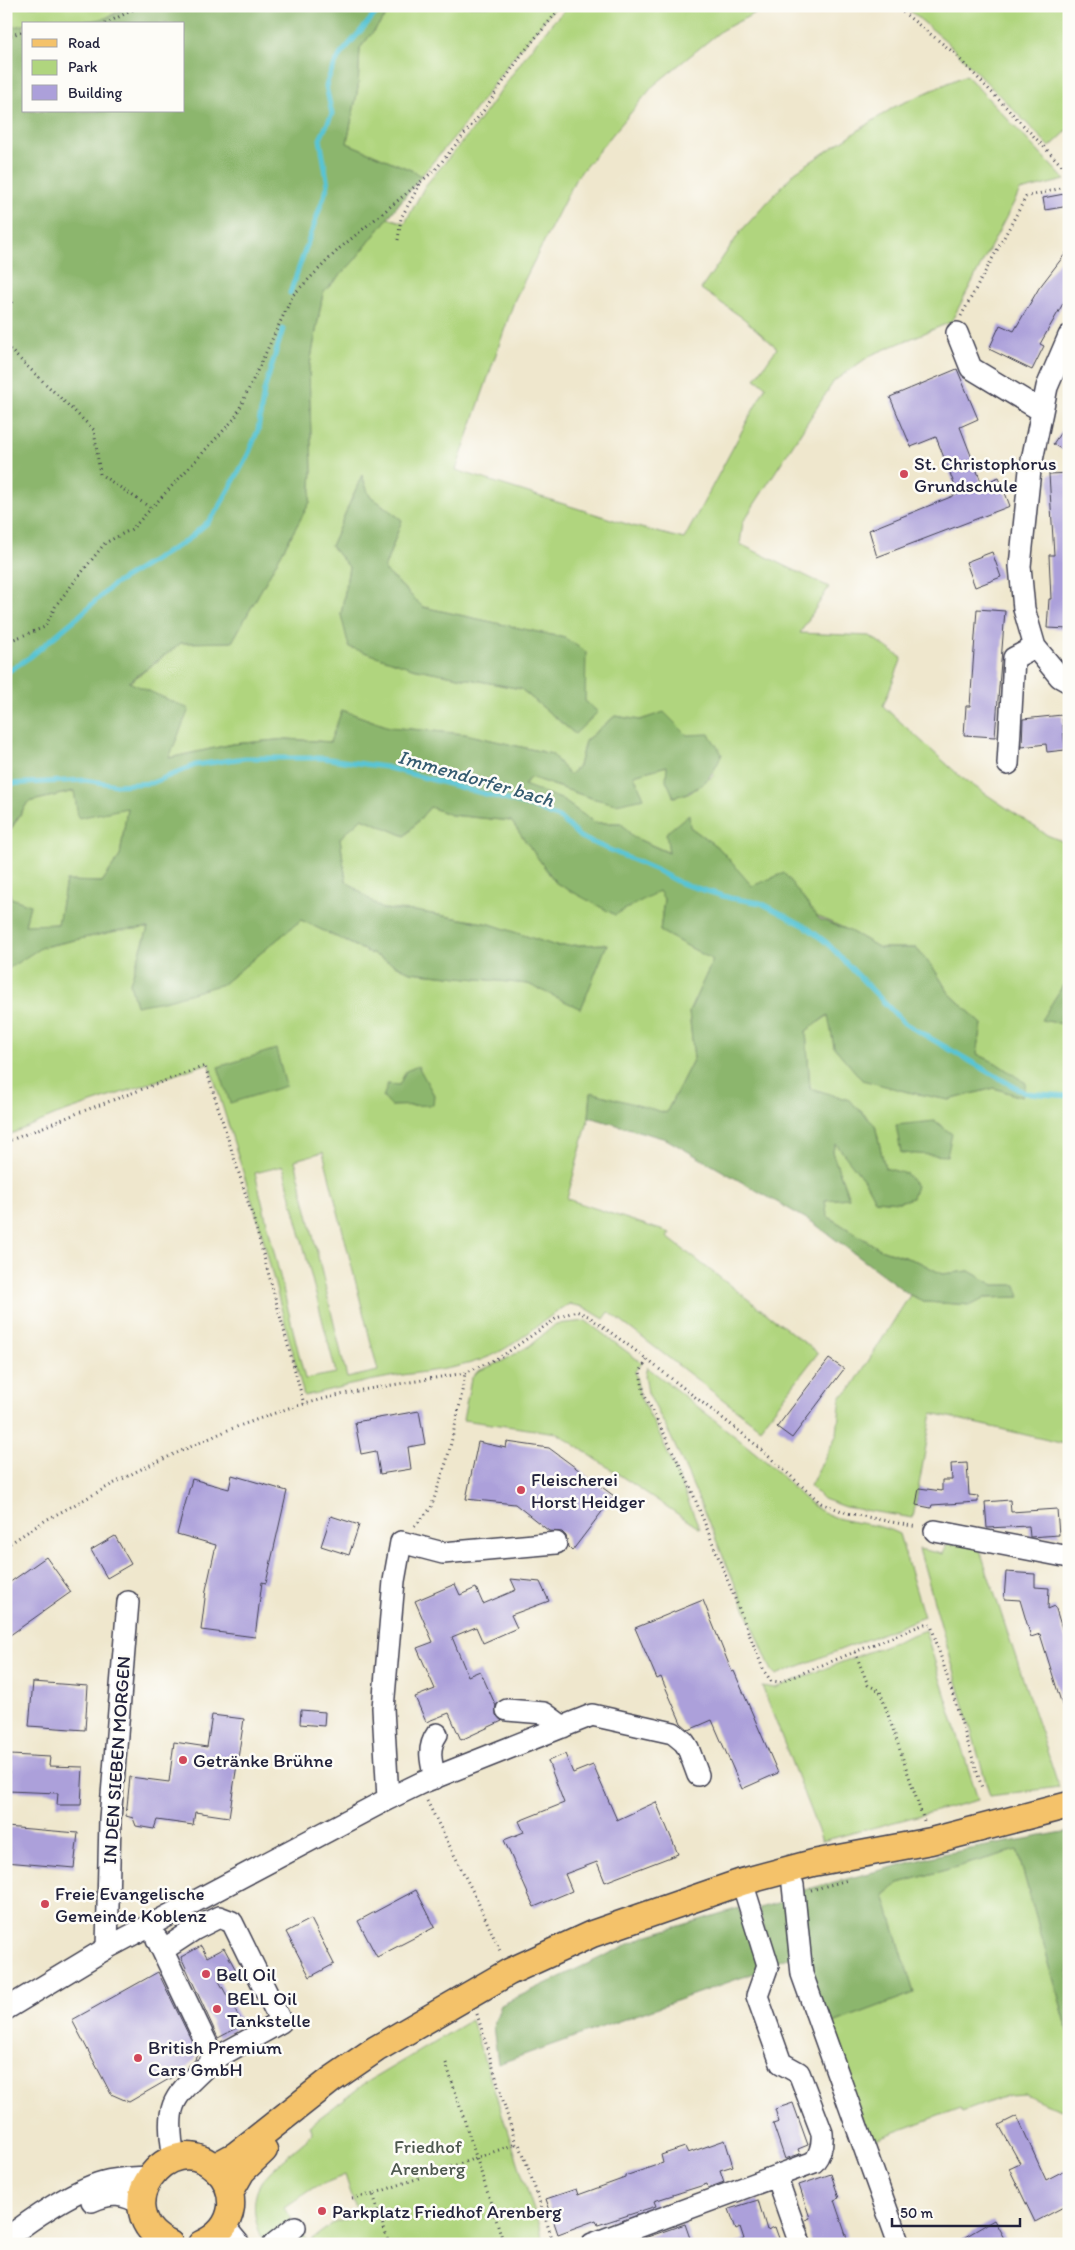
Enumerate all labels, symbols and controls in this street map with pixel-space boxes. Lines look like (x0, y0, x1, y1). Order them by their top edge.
legend (22, 22, 185, 112)
text: Road (68, 34, 101, 52)
text: Park (68, 58, 98, 76)
text: Building (68, 84, 122, 102)
place label: St. Christophorus Grundschule (914, 452, 1056, 497)
marker: St. Christophorus Grundschule (898, 468, 910, 480)
water label: Immendorfer bach (395, 744, 557, 812)
place label: Fleischerei Horst Heidger (531, 1468, 645, 1513)
marker: Fleischerei Horst Heidger (515, 1484, 527, 1496)
street label: IN DEN SIEBEN MORGEN (98, 1655, 135, 1865)
place label: Getränke Brühne (193, 1749, 333, 1772)
marker: Getränke Brühne (177, 1754, 189, 1766)
place label: Freie Evangelische Gemeinde Koblenz (55, 1882, 207, 1927)
marker: Freie Evangelische Gemeinde Koblenz (39, 1898, 51, 1910)
place label: Bell Oil (216, 1963, 277, 1986)
marker: Bell Oil (200, 1968, 212, 1980)
place label: BELL Oil Tankstelle (227, 1987, 311, 2032)
marker: BELL Oil Tankstelle (211, 2003, 223, 2015)
place label: British Premium Cars GmbH (148, 2036, 282, 2081)
marker: British Premium Cars GmbH (132, 2052, 144, 2064)
park label: Friedhof Arenberg (390, 2135, 466, 2180)
scale bar (892, 2195, 1020, 2227)
place label: Parkplatz Friedhof Arenberg (332, 2200, 562, 2223)
text: 50 m (900, 2204, 933, 2222)
marker: Parkplatz Friedhof Arenberg (316, 2205, 328, 2217)

